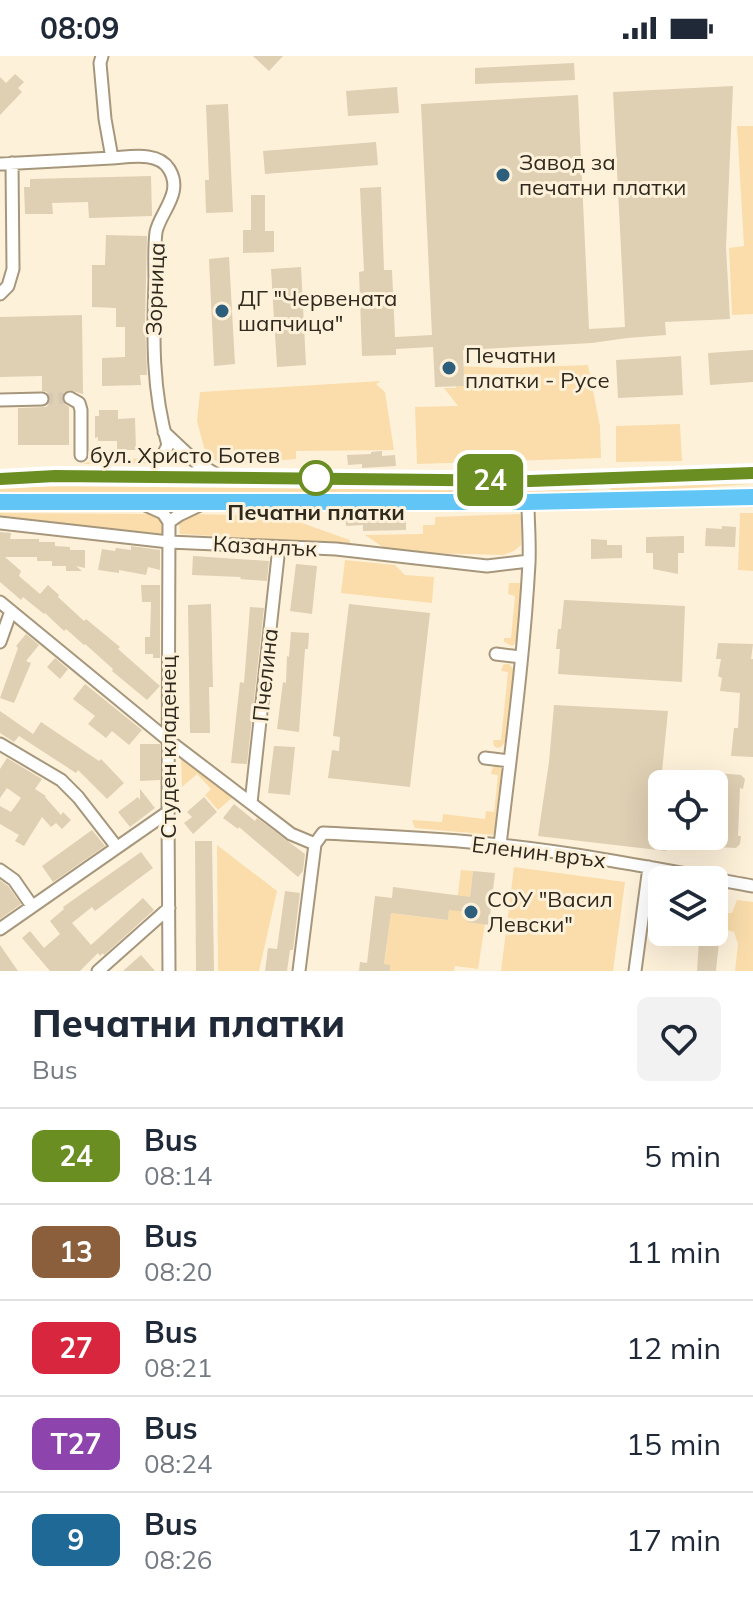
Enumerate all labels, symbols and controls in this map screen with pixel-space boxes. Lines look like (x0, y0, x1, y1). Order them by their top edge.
text: 08:09 (40, 9, 119, 47)
place label: Завод за печатни платки (519, 148, 686, 201)
marker: Завод за печатни платки (494, 166, 512, 184)
street label: Зорница (139, 242, 171, 336)
place label: ДГ "Червената шапчица" (238, 284, 398, 337)
marker: ДГ "Червената шапчица" (213, 302, 231, 320)
place label: Печатни платки - Русе (465, 341, 610, 394)
marker: Печатни платки - Русе (440, 359, 458, 377)
street label: бул. Христо Ботев (90, 441, 280, 469)
line badge: 24 (454, 454, 526, 506)
marker: Печатни платки (299, 461, 333, 495)
text: 24 (473, 462, 507, 497)
place label: Печатни платки (227, 498, 405, 526)
street label: Казанлък (212, 529, 318, 563)
street label: Пчелина (246, 627, 284, 723)
street label: Студен кладенец (154, 655, 182, 839)
map controls (648, 770, 728, 946)
button: locate (648, 770, 728, 850)
street label: Еленин връх (470, 830, 608, 874)
button: layers (648, 866, 728, 946)
place label: СОУ "Васил Левски" (487, 885, 613, 938)
marker: СОУ "Васил Левски" (462, 903, 480, 921)
button: heart (637, 997, 721, 1081)
text: Печатни платки (32, 999, 345, 1047)
text: Bus (32, 1053, 78, 1086)
text: Bus (144, 1121, 198, 1159)
text: 5 min (644, 1137, 721, 1175)
text: 24 (59, 1138, 93, 1173)
text: 08:14 (144, 1159, 212, 1192)
text: Bus (144, 1217, 198, 1255)
text: 11 min (626, 1233, 721, 1271)
text: 13 (59, 1234, 93, 1269)
text: 08:20 (144, 1255, 212, 1288)
text: Bus (144, 1313, 198, 1351)
text: 12 min (626, 1329, 721, 1367)
text: 27 (59, 1330, 93, 1365)
text: 08:21 (144, 1351, 212, 1384)
text: Bus (144, 1409, 198, 1447)
text: 15 min (626, 1425, 721, 1463)
text: Т27 (51, 1426, 101, 1461)
text: 08:24 (144, 1447, 212, 1480)
text: Bus (144, 1505, 198, 1543)
text: 17 min (626, 1521, 721, 1559)
text: 9 (68, 1522, 84, 1557)
text: 08:26 (144, 1543, 212, 1576)

